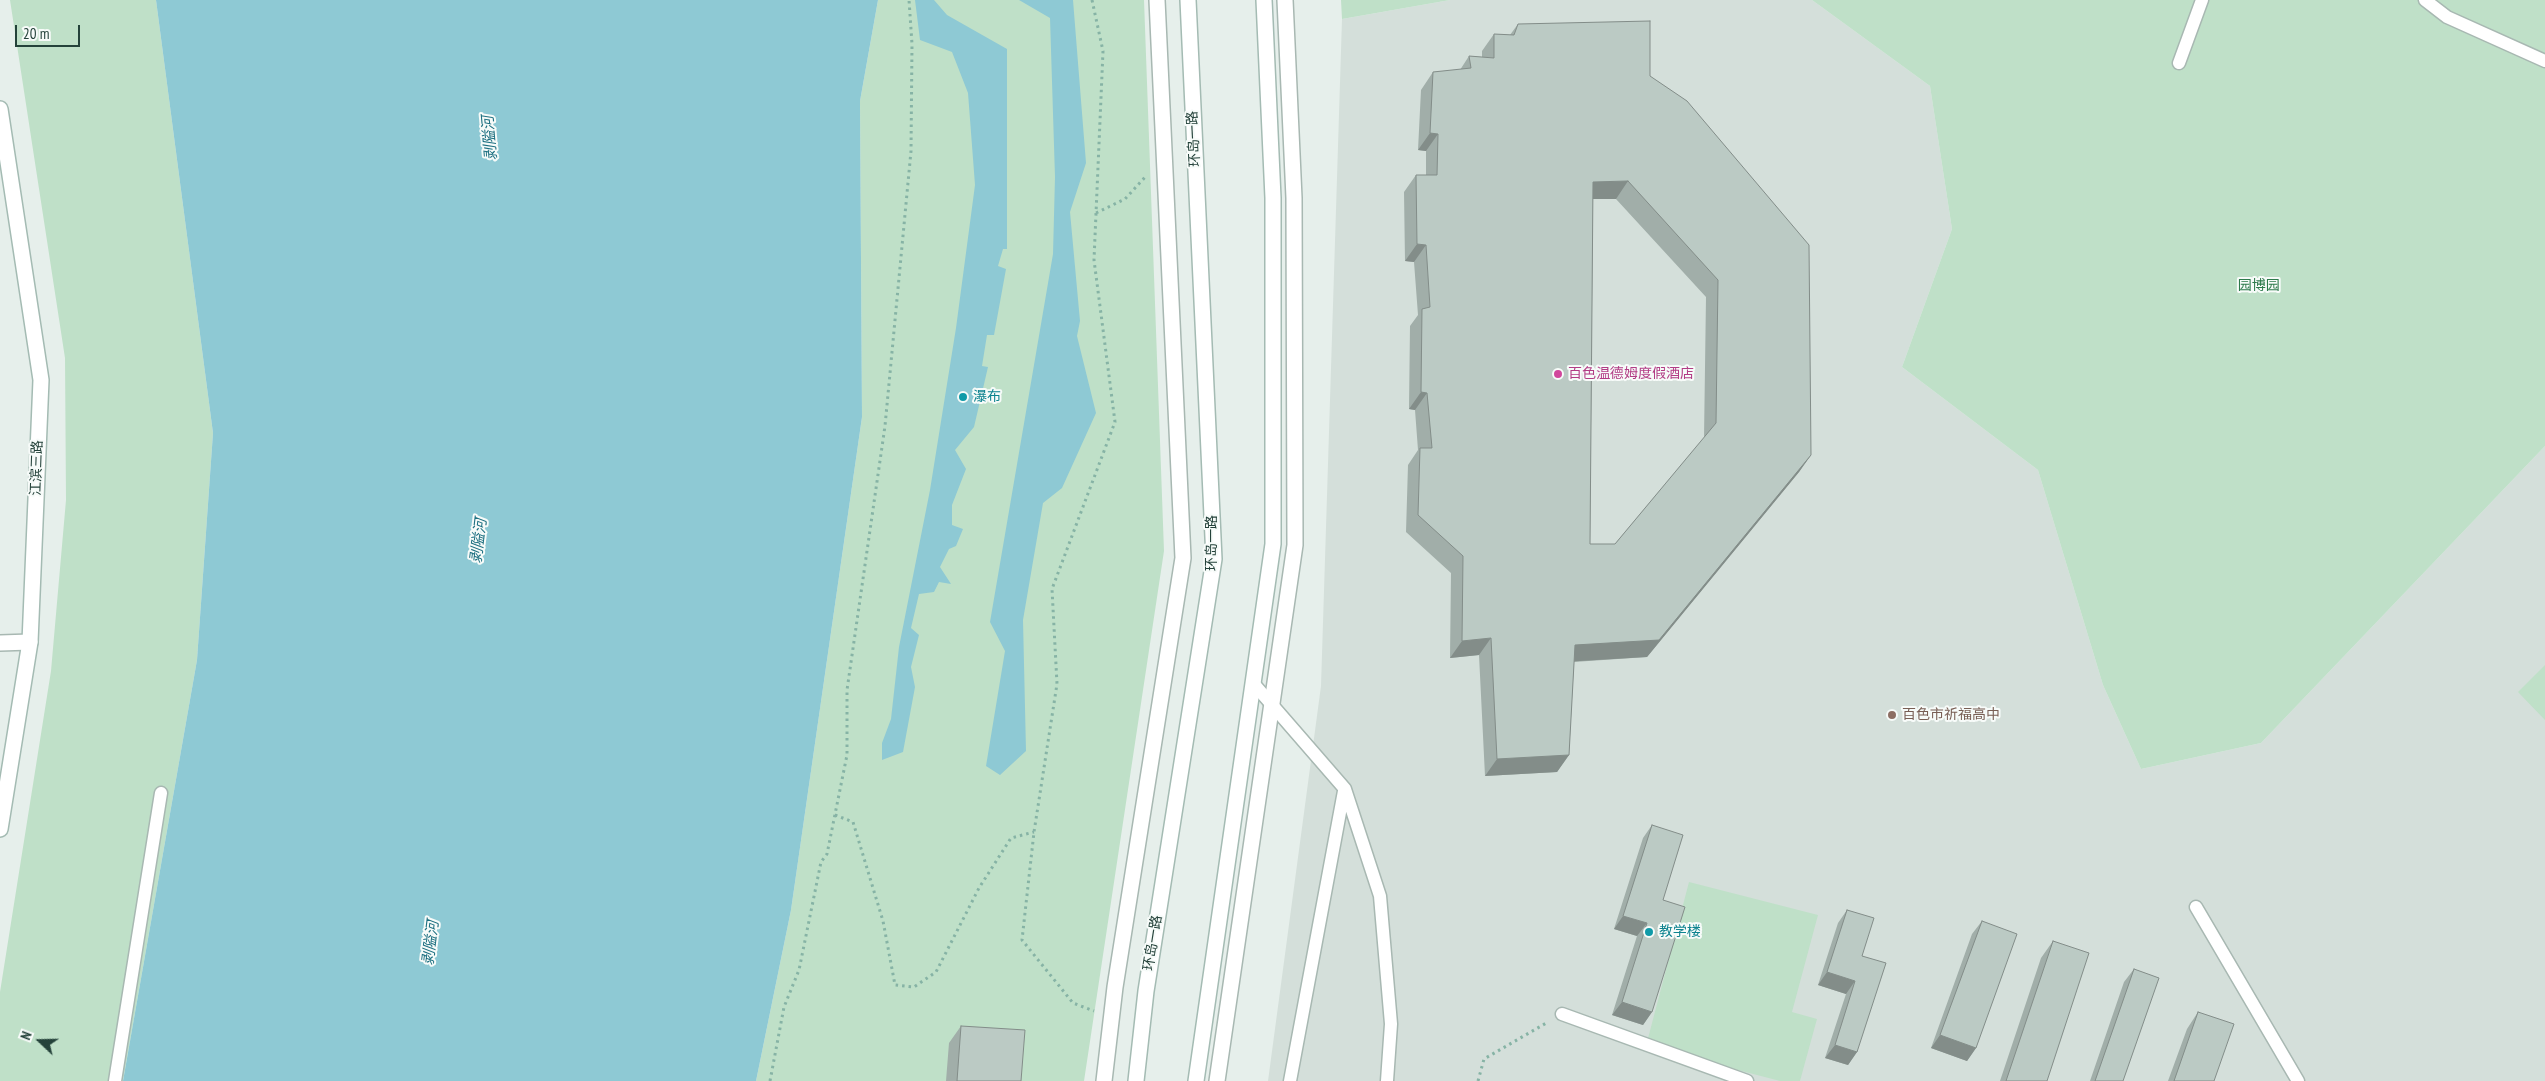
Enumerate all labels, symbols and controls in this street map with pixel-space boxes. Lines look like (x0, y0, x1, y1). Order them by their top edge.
scale bar (18, 15, 82, 47)
text: 20 m (23, 24, 49, 43)
street label: 环岛一路 (1184, 111, 1204, 167)
water label: 剥隘河 (479, 115, 501, 161)
park label: 园博园 (2238, 278, 2280, 294)
place label: 百色温德姆度假酒店 (1568, 366, 1694, 382)
marker: 百色温德姆度假酒店 (1552, 368, 1564, 380)
place label: 瀑布 (973, 389, 1001, 405)
marker: 瀑布 (957, 391, 969, 403)
street label: 江滨三路 (28, 440, 46, 496)
street label: 环岛一路 (1204, 515, 1220, 571)
water label: 剥隘河 (467, 518, 491, 564)
place label: 百色市祈福高中 (1902, 707, 2000, 723)
marker: 百色市祈福高中 (1886, 709, 1898, 721)
street label: 环岛一路 (1140, 914, 1166, 972)
water label: 剥隘河 (419, 920, 443, 966)
place label: 教学楼 (1659, 924, 1701, 940)
marker: 教学楼 (1643, 926, 1655, 938)
north arrow (15, 1016, 65, 1066)
text: N (16, 1029, 36, 1042)

